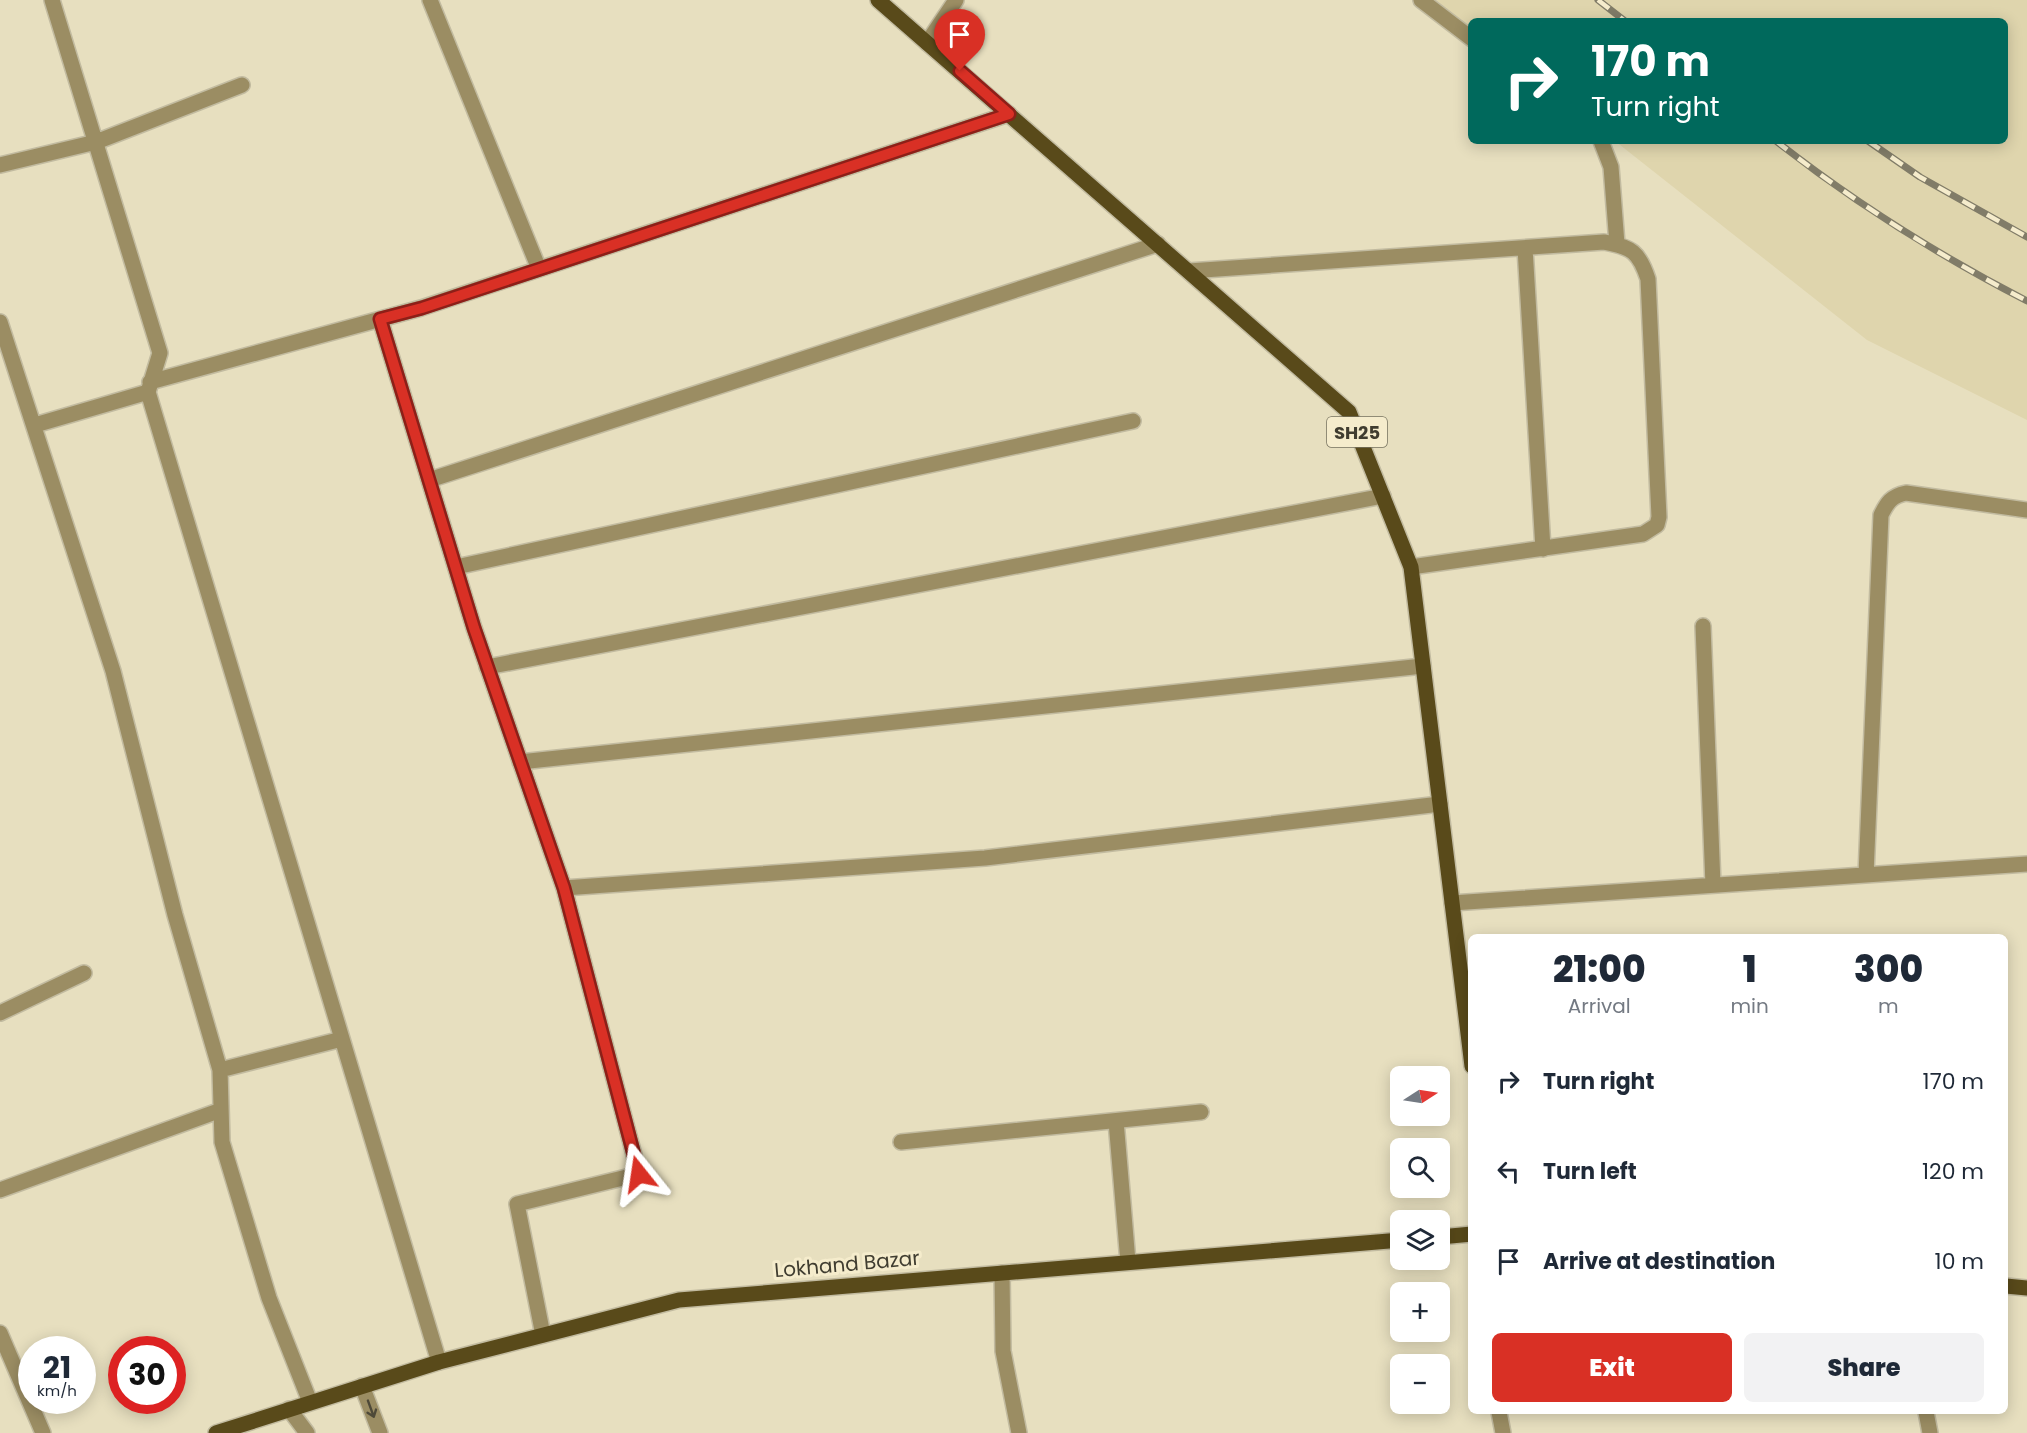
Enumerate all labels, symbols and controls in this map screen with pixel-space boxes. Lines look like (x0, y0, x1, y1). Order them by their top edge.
pin (934, 9, 985, 71)
icon: arrive (943, 18, 976, 51)
text: 170 m (1591, 32, 1710, 91)
icon: right (1492, 42, 1570, 120)
text: Turn right (1591, 88, 1720, 125)
road number: SH25 (1327, 417, 1387, 447)
text: 21:00 (1553, 944, 1646, 995)
text: 1 (1743, 944, 1757, 995)
text: 300 (1854, 944, 1923, 995)
text: Arrival (1568, 992, 1631, 1020)
text: min (1731, 992, 1769, 1020)
text: m (1878, 992, 1899, 1020)
icon: right (1492, 1065, 1525, 1098)
north arrow (1390, 1066, 1450, 1126)
map controls (1390, 1066, 1450, 1414)
text: Turn right (1543, 1066, 1654, 1097)
text: 170 m (1923, 1066, 1984, 1097)
button: search (1390, 1138, 1450, 1198)
position arrow (607, 1142, 671, 1206)
icon: left (1492, 1155, 1525, 1188)
text: Turn left (1543, 1156, 1637, 1187)
text: 120 m (1922, 1156, 1984, 1187)
button: layers (1390, 1210, 1450, 1270)
street label: Lokhand Bazar (773, 1244, 921, 1284)
icon: arrive (1492, 1245, 1525, 1278)
text: Arrive at destination (1543, 1246, 1775, 1277)
text: 10 m (1935, 1246, 1984, 1277)
button: + (1390, 1282, 1450, 1342)
button: Exit (1492, 1333, 1732, 1402)
button: Share (1744, 1333, 1984, 1402)
speed limit sign: 30 (108, 1336, 186, 1414)
text: 21 (43, 1346, 71, 1389)
button: − (1390, 1354, 1450, 1414)
text: km/h (37, 1380, 77, 1401)
one-way arrow (367, 1399, 378, 1418)

